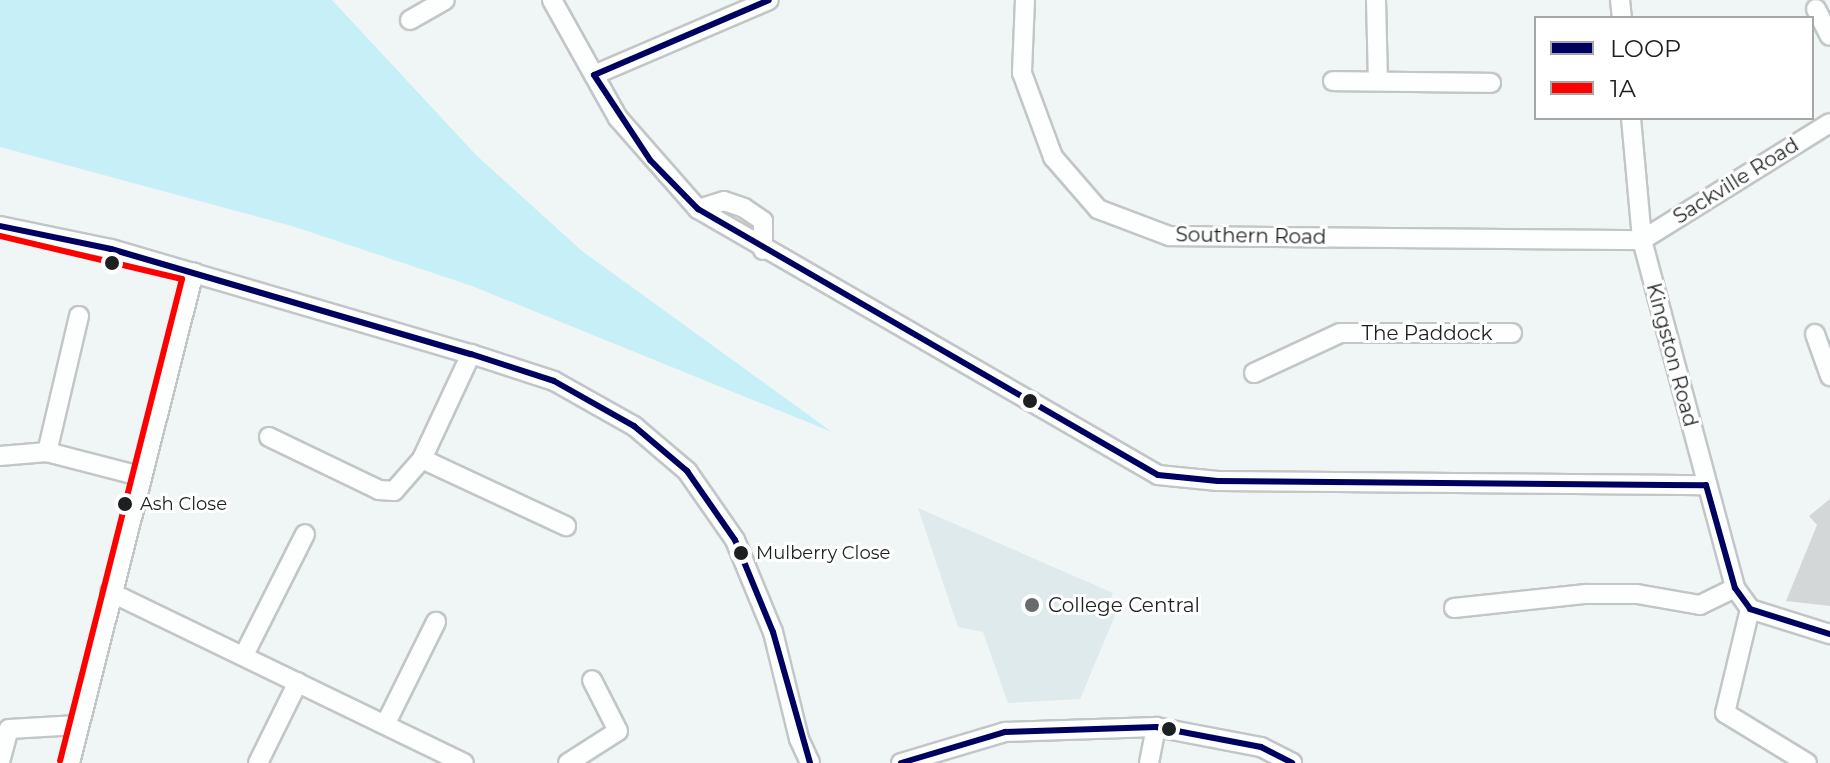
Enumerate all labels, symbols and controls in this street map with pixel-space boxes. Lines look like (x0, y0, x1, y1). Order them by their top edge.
legend (1534, 16, 1814, 120)
text: LOOP (1610, 34, 1681, 63)
text: 1A (1610, 74, 1636, 103)
street label: Sackville Road (1669, 133, 1803, 229)
street label: Southern Road (1175, 223, 1327, 249)
unlabelled marker (104, 255, 120, 271)
street label: Kingston Road (1641, 280, 1703, 430)
street label: The Paddock (1362, 321, 1492, 345)
unlabelled marker (1022, 393, 1038, 409)
place label: Ash Close (140, 493, 227, 515)
marker: Ash Close (117, 496, 133, 512)
place label: Mulberry Close (756, 542, 890, 564)
marker: Mulberry Close (733, 545, 749, 561)
place label: College Central (1048, 593, 1200, 617)
marker: College Central (1023, 596, 1041, 614)
unlabelled marker (1161, 721, 1177, 737)

